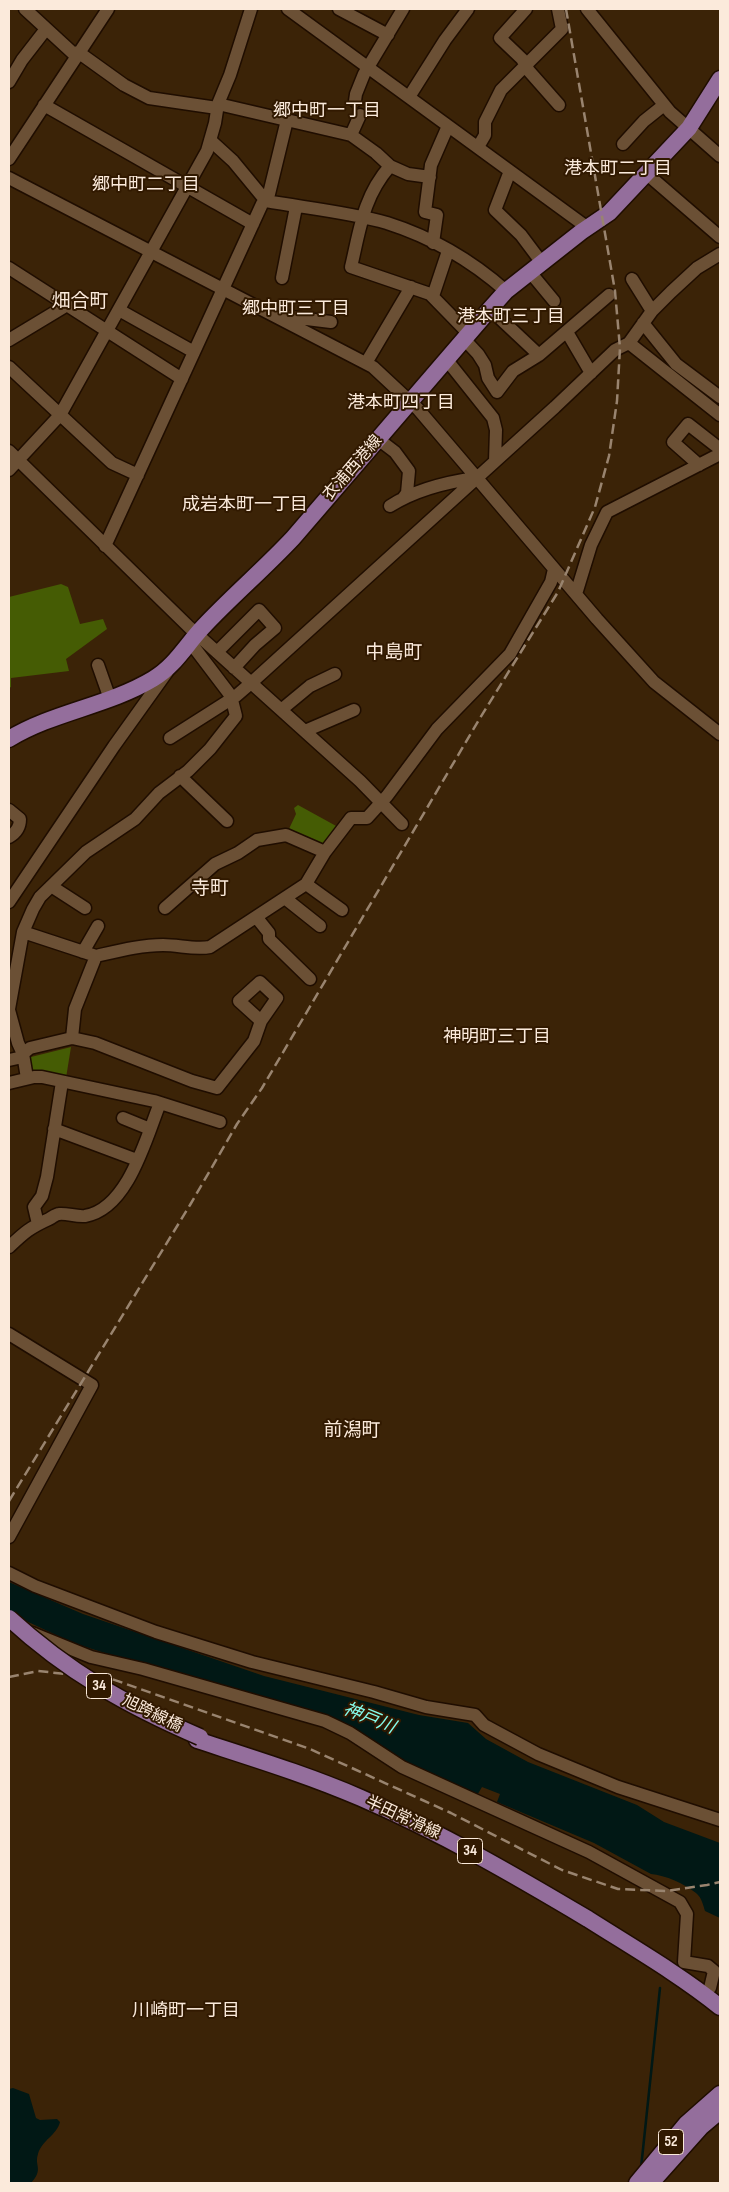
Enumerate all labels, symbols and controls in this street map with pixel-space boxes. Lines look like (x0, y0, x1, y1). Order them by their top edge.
district label: 郷中町一丁目 (273, 100, 381, 122)
district label: 港本町二丁目 (564, 158, 672, 180)
district label: 郷中町二丁目 (92, 174, 200, 196)
district label: 畑合町 (52, 291, 108, 313)
district label: 郷中町三丁目 (242, 298, 350, 320)
district label: 港本町三丁目 (457, 306, 565, 328)
district label: 港本町四丁目 (347, 392, 455, 414)
street label: 衣浦西港線 (320, 432, 386, 504)
district label: 成岩本町一丁目 (182, 494, 308, 516)
district label: 中島町 (366, 642, 422, 664)
district label: 寺町 (191, 878, 229, 900)
district label: 神明町三丁目 (443, 1026, 551, 1048)
district label: 前潟町 (324, 1420, 380, 1442)
road number: 34 (86, 1674, 112, 1698)
street label: 旭跨線橋 (119, 1691, 185, 1737)
water label: 神戸川 (340, 1699, 398, 1739)
street label: 半田常滑線 (363, 1792, 443, 1844)
road number: 34 (458, 1838, 482, 1864)
district label: 川崎町一丁目 (132, 2000, 240, 2022)
road number: 52 (658, 2130, 684, 2154)

